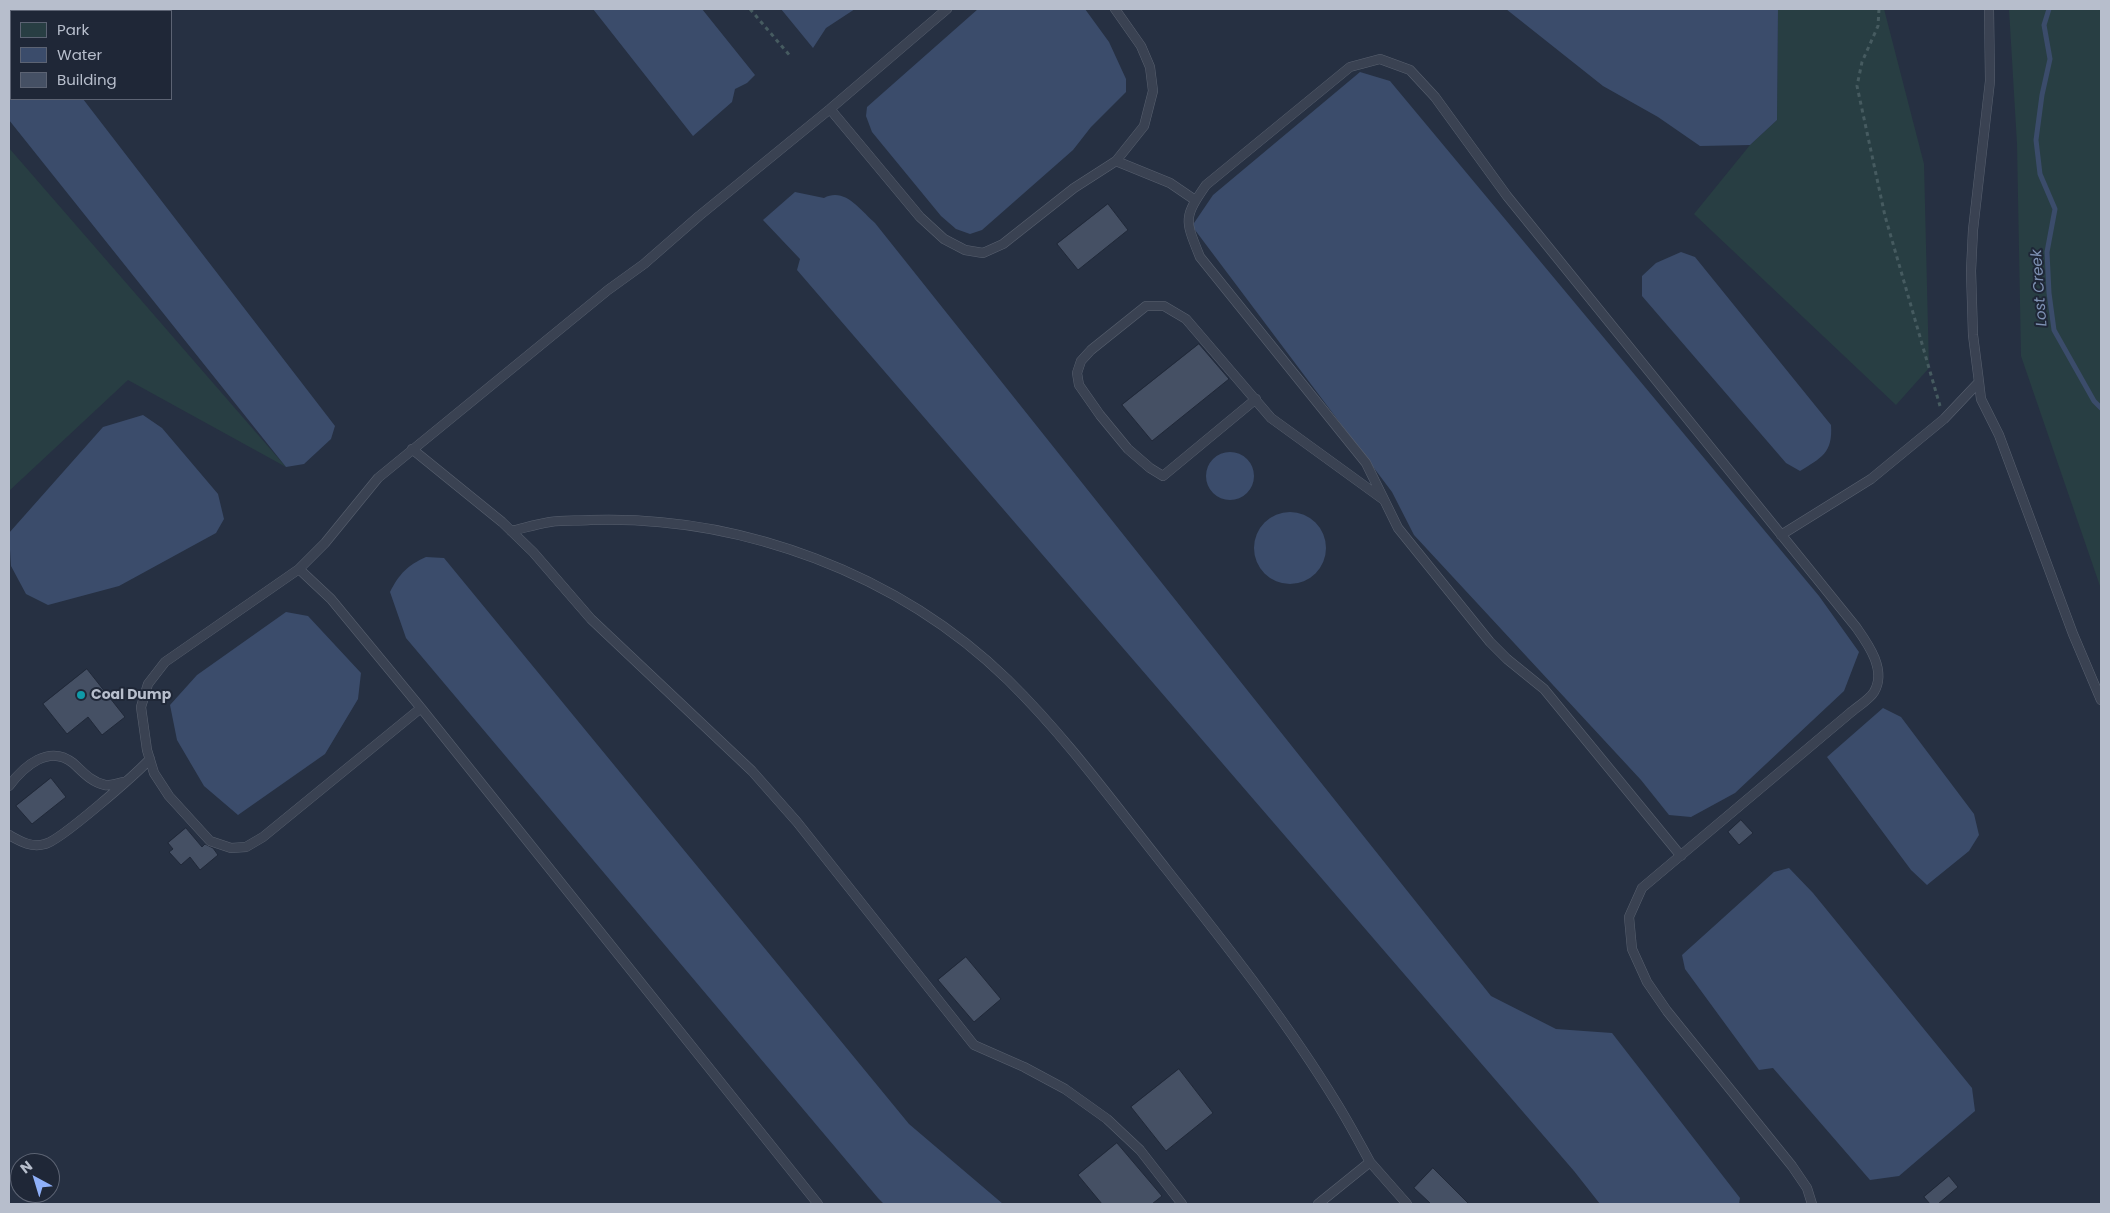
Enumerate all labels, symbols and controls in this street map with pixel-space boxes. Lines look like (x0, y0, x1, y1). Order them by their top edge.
legend (10, 10, 172, 100)
text: Park (57, 19, 89, 40)
text: Water (57, 44, 102, 65)
text: Building (57, 69, 117, 90)
water label: Lost Creek (2028, 249, 2052, 327)
place label: Coal Dump (91, 687, 171, 703)
marker: Coal Dump (75, 689, 87, 701)
north arrow (10, 1153, 60, 1203)
text: N (16, 1156, 37, 1178)

